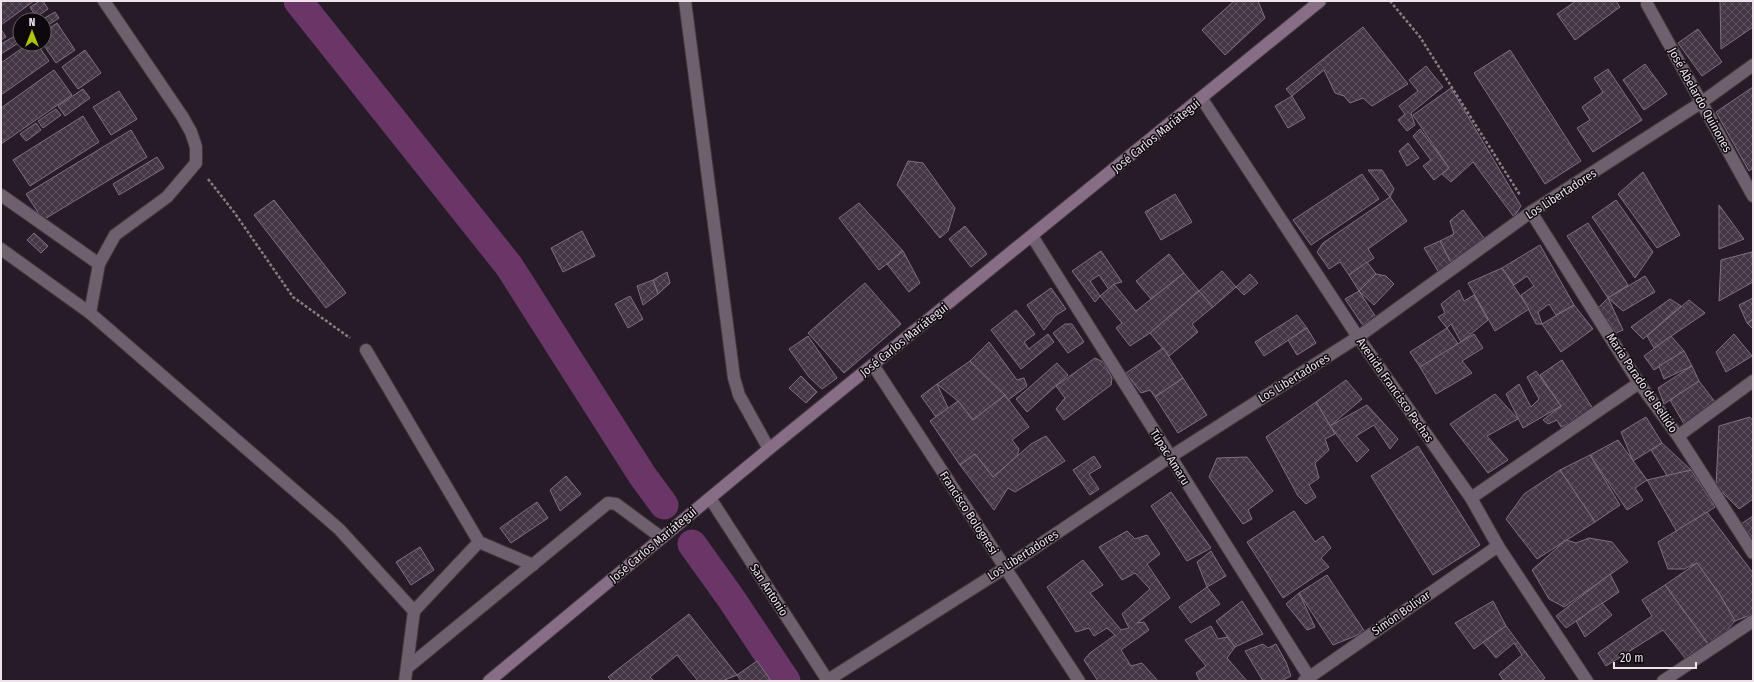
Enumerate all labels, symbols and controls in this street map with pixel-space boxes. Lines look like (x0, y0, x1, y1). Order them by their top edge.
north arrow (12, 12, 52, 52)
text: N (29, 16, 35, 29)
street label: José Abelardo Quinones (1665, 45, 1735, 155)
street label: José Carlos Mariátegui (1109, 96, 1203, 176)
street label: Los Libertadores (1523, 166, 1599, 222)
street label: José Carlos Mariátegui (857, 300, 951, 380)
street label: María Parado de Bellido (1604, 331, 1680, 435)
street label: Avenida Francisco Pachas (1354, 335, 1436, 445)
street label: Los Libertadores (1256, 350, 1332, 406)
street label: Túpac Amaru (1147, 426, 1193, 488)
street label: Francisco Bolognesi (937, 469, 1001, 557)
street label: José Carlos Mariátegui (607, 505, 699, 585)
street label: Los Libertadores (985, 527, 1061, 583)
street label: San Antonio (747, 561, 791, 619)
street label: Simón Bolívar (1369, 587, 1434, 638)
scale bar (1614, 644, 1696, 670)
text: 20 m (1620, 651, 1644, 665)

